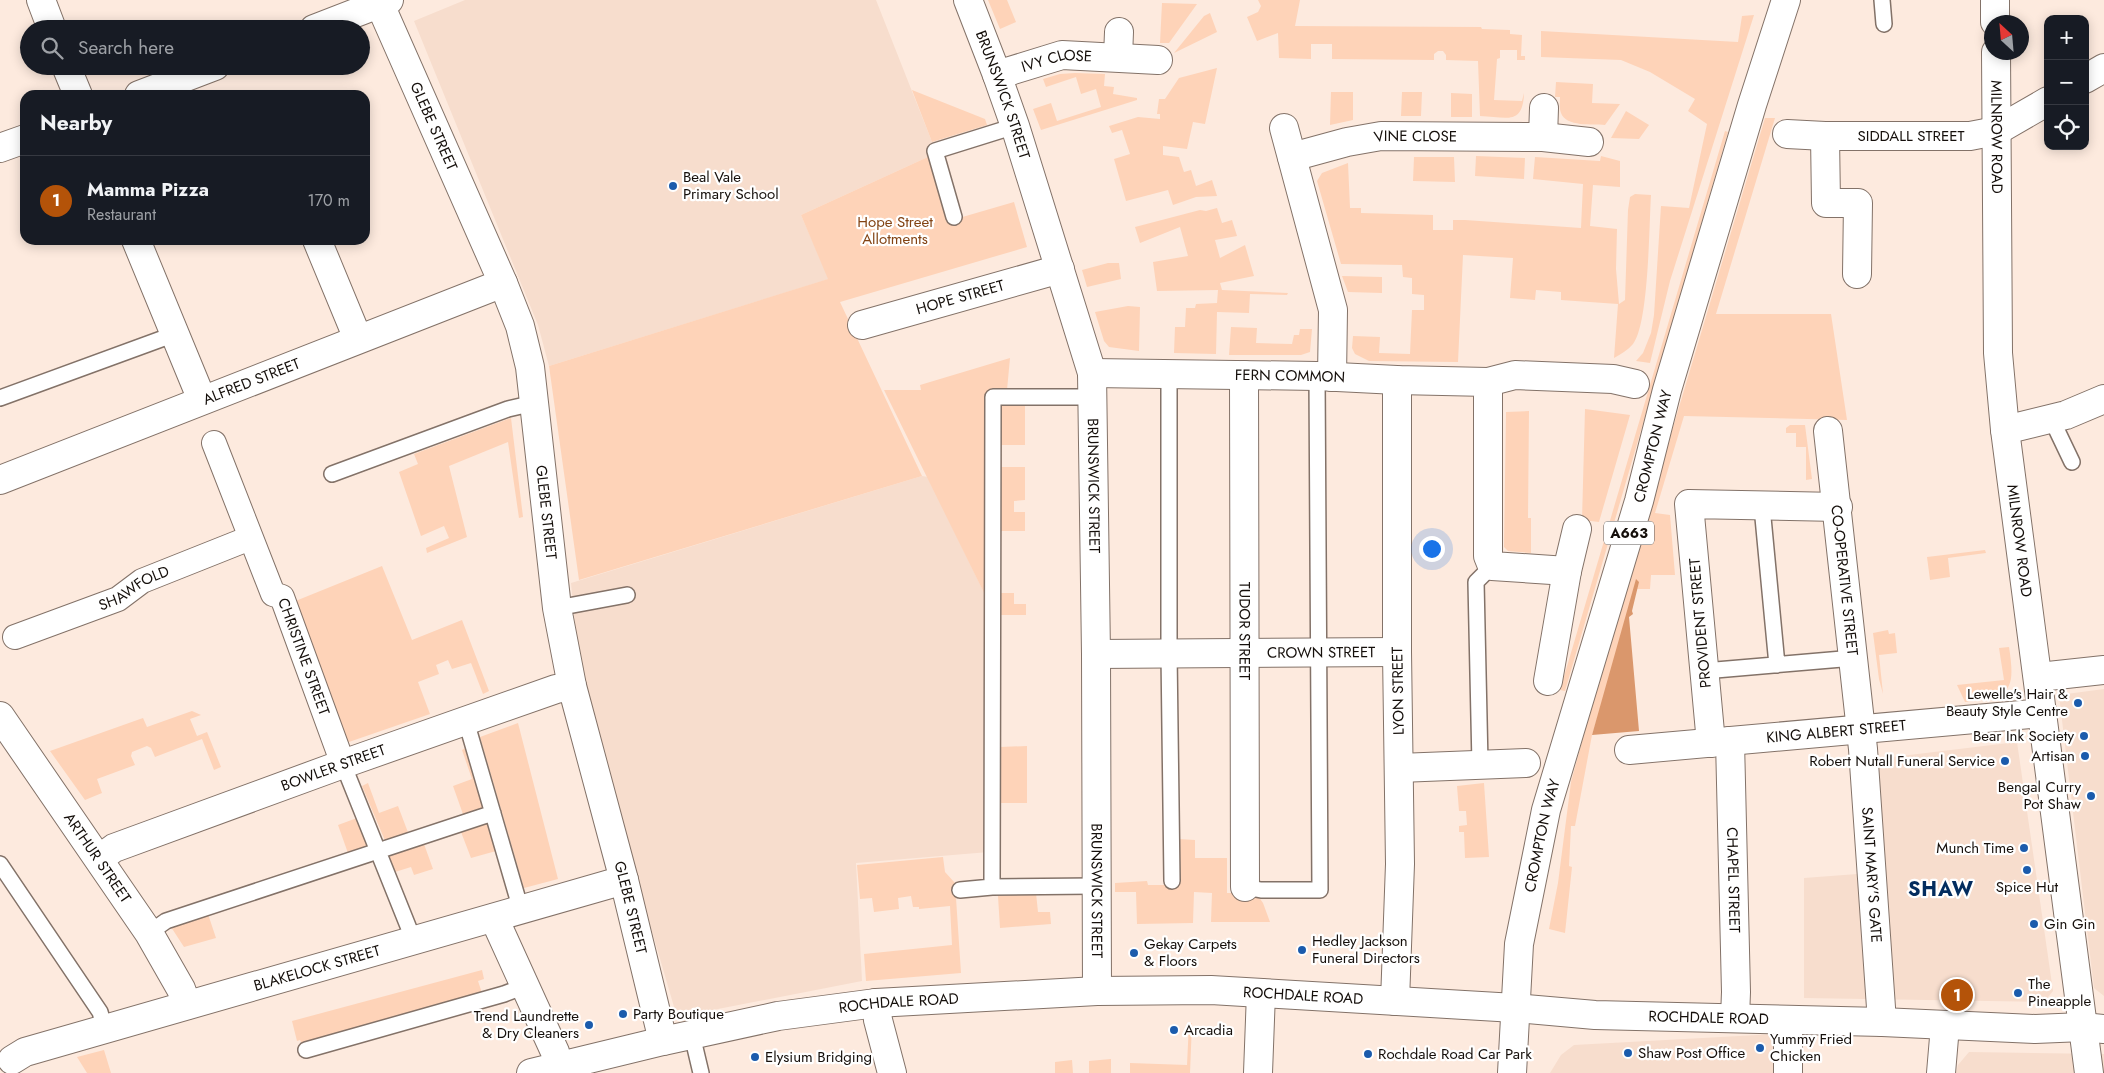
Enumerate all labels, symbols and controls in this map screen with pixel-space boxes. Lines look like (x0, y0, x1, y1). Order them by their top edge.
north arrow (1984, 15, 2029, 60)
map controls (2044, 15, 2089, 150)
button: + (2044, 15, 2089, 60)
search box (20, 20, 370, 75)
street label: BRUNSWICK STREET (970, 27, 1036, 162)
icon: search (38, 34, 66, 62)
text: Search here (78, 34, 174, 61)
street label: IVY CLOSE (1019, 44, 1093, 78)
button: − (2044, 60, 2089, 105)
street label: GLEBE STREET (405, 78, 463, 174)
street label: MILNROW ROAD (1985, 80, 2008, 194)
button: locate (2044, 105, 2089, 150)
text: Nearby (40, 108, 112, 138)
street label: VINE CLOSE (1372, 125, 1457, 148)
street label: SIDDALL STREET (1857, 125, 1964, 147)
place label: Beal Vale Primary School (683, 166, 779, 205)
text: Mamma Pizza (87, 176, 209, 203)
marker: Beal Vale Primary School (667, 180, 679, 192)
text: 1 (52, 189, 60, 212)
text: 170 m (308, 189, 350, 212)
text: Restaurant (87, 203, 156, 226)
park label: Hope Street Allotments (857, 211, 933, 250)
street label: HOPE STREET (913, 274, 1007, 320)
street label: ALFRED STREET (200, 353, 303, 411)
street label: FERN COMMON (1235, 364, 1346, 388)
street label: CROMPTON WAY (1628, 387, 1678, 505)
street label: BRUNSWICK STREET (1082, 418, 1106, 553)
street label: GLEBE STREET (530, 464, 562, 561)
street label: MILNROW ROAD (2001, 483, 2038, 598)
street label: CO-OPERATIVE STREET (1825, 504, 1864, 657)
road number: A663 (1604, 522, 1654, 544)
your location (1419, 536, 1445, 562)
street label: PROVIDENT STREET (1683, 557, 1717, 689)
street label: SHAWFOLD (95, 560, 173, 616)
street label: TUDOR STREET (1233, 582, 1256, 680)
street label: CHRISTINE STREET (272, 595, 335, 718)
street label: CROWN STREET (1267, 641, 1375, 664)
street label: LYON STREET (1386, 647, 1410, 735)
place label: Lewelle's Hair & Beauty Style Centre (1946, 683, 2068, 722)
marker: Lewelle's Hair & Beauty Style Centre (2072, 697, 2084, 709)
street label: KING ALBERT STREET (1765, 714, 1907, 749)
place label: Bear Ink Society (1973, 725, 2074, 747)
marker: Bear Ink Society (2078, 730, 2090, 742)
street label: BOWLER STREET (278, 739, 388, 797)
place label: Artisan (2031, 745, 2075, 767)
place label: Robert Nutall Funeral Service (1809, 750, 1995, 772)
marker: Artisan (2079, 750, 2091, 762)
marker: Robert Nutall Funeral Service (1999, 755, 2011, 767)
street label: CROMPTON WAY (1519, 776, 1566, 894)
place label: Bengal Curry Pot Shaw (1998, 776, 2082, 815)
marker: Bengal Curry Pot Shaw (2085, 790, 2097, 802)
street label: SAINT MARY'S GATE (1856, 806, 1887, 943)
street label: ARTHUR STREET (58, 808, 136, 908)
street label: BRUNSWICK STREET (1086, 823, 1108, 958)
street label: CHAPEL STREET (1721, 827, 1746, 933)
place label: Munch Time (1936, 837, 2014, 859)
marker: Munch Time (2018, 842, 2030, 854)
street label: GLEBE STREET (608, 859, 653, 956)
marker: Spice Hut (2021, 864, 2033, 876)
district label: SHAW (1908, 875, 1974, 904)
place label: Spice Hut (1996, 876, 2059, 898)
place label: Gin Gin (2044, 913, 2095, 935)
marker: Gin Gin (2028, 918, 2040, 930)
place label: Hedley Jackson Funeral Directors (1312, 930, 1420, 969)
place label: Gekay Carpets & Floors (1144, 933, 1237, 972)
street label: BLAKELOCK STREET (251, 940, 383, 997)
marker: Hedley Jackson Funeral Directors (1296, 944, 1308, 956)
marker: Gekay Carpets & Floors (1128, 947, 1140, 959)
place label: The Pineapple (2028, 973, 2091, 1012)
pin: 1 (1941, 976, 1973, 1014)
street label: ROCHDALE ROAD (1242, 981, 1364, 1010)
marker: The Pineapple (2012, 987, 2024, 999)
street label: ROCHDALE ROAD (837, 988, 959, 1019)
place label: Party Boutique (633, 1003, 724, 1025)
place label: Trend Laundrette & Dry Cleaners (474, 1005, 579, 1044)
street label: ROCHDALE ROAD (1648, 1005, 1769, 1030)
marker: Party Boutique (617, 1008, 629, 1020)
marker: Trend Laundrette & Dry Cleaners (583, 1019, 595, 1031)
place label: Arcadia (1184, 1019, 1233, 1041)
marker: Arcadia (1168, 1024, 1180, 1036)
place label: Yummy Fried Chicken (1770, 1028, 1852, 1067)
place label: Shaw Post Office (1638, 1042, 1746, 1064)
marker: Yummy Fried Chicken (1754, 1042, 1766, 1054)
place label: Rochdale Road Car Park (1378, 1043, 1532, 1065)
place label: Elysium Bridging (765, 1046, 872, 1068)
marker: Shaw Post Office (1622, 1047, 1634, 1059)
marker: Rochdale Road Car Park (1362, 1048, 1374, 1060)
marker: Elysium Bridging (749, 1051, 761, 1063)

